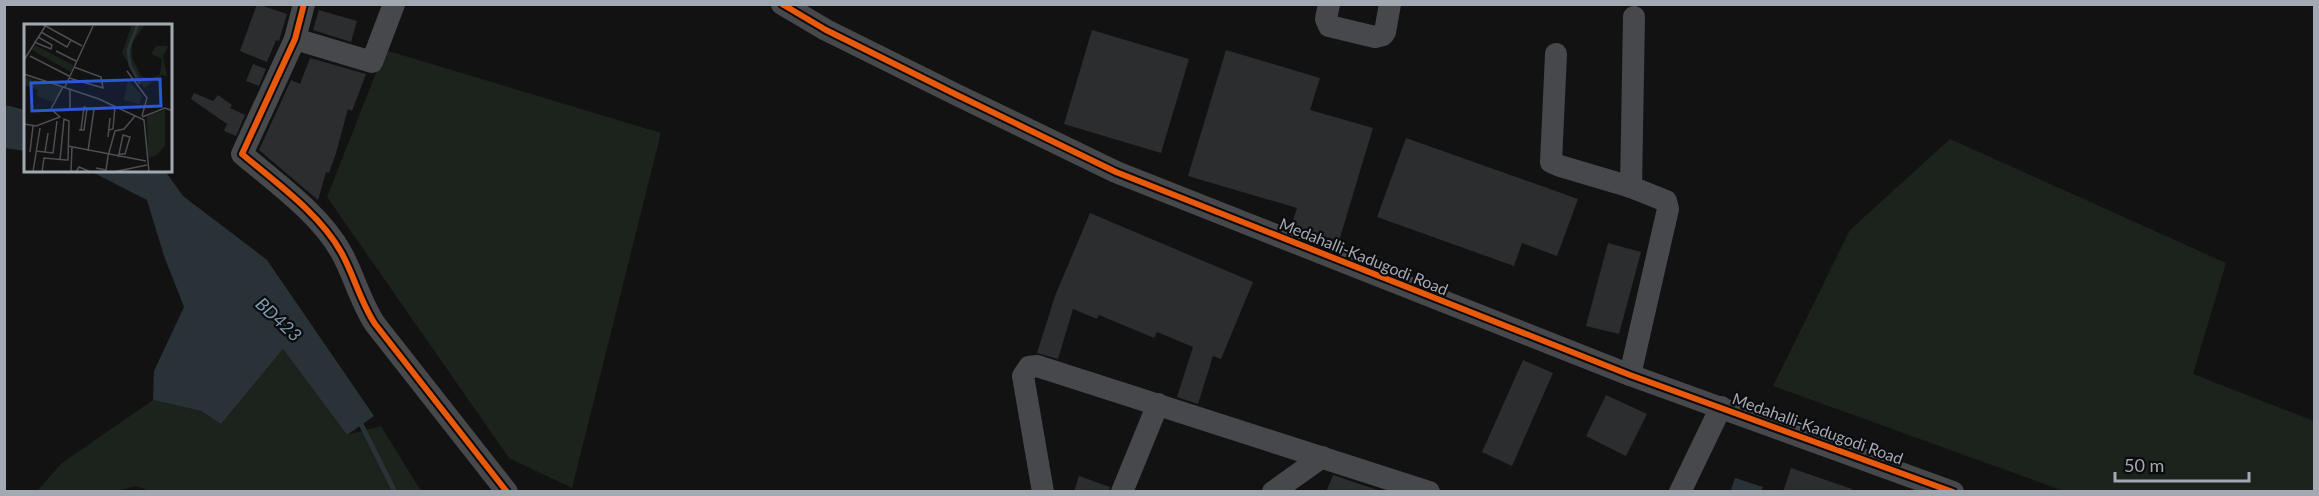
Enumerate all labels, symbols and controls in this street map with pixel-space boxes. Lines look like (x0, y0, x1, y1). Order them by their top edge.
inset map (24, 24, 172, 172)
street label: Medahalli-Kadugodi Road (1277, 213, 1451, 299)
water label: BD423 (251, 292, 307, 346)
street label: Medahalli-Kadugodi Road (1730, 388, 1906, 468)
scale bar (2115, 445, 2248, 483)
text: 50 m (2124, 454, 2164, 476)

